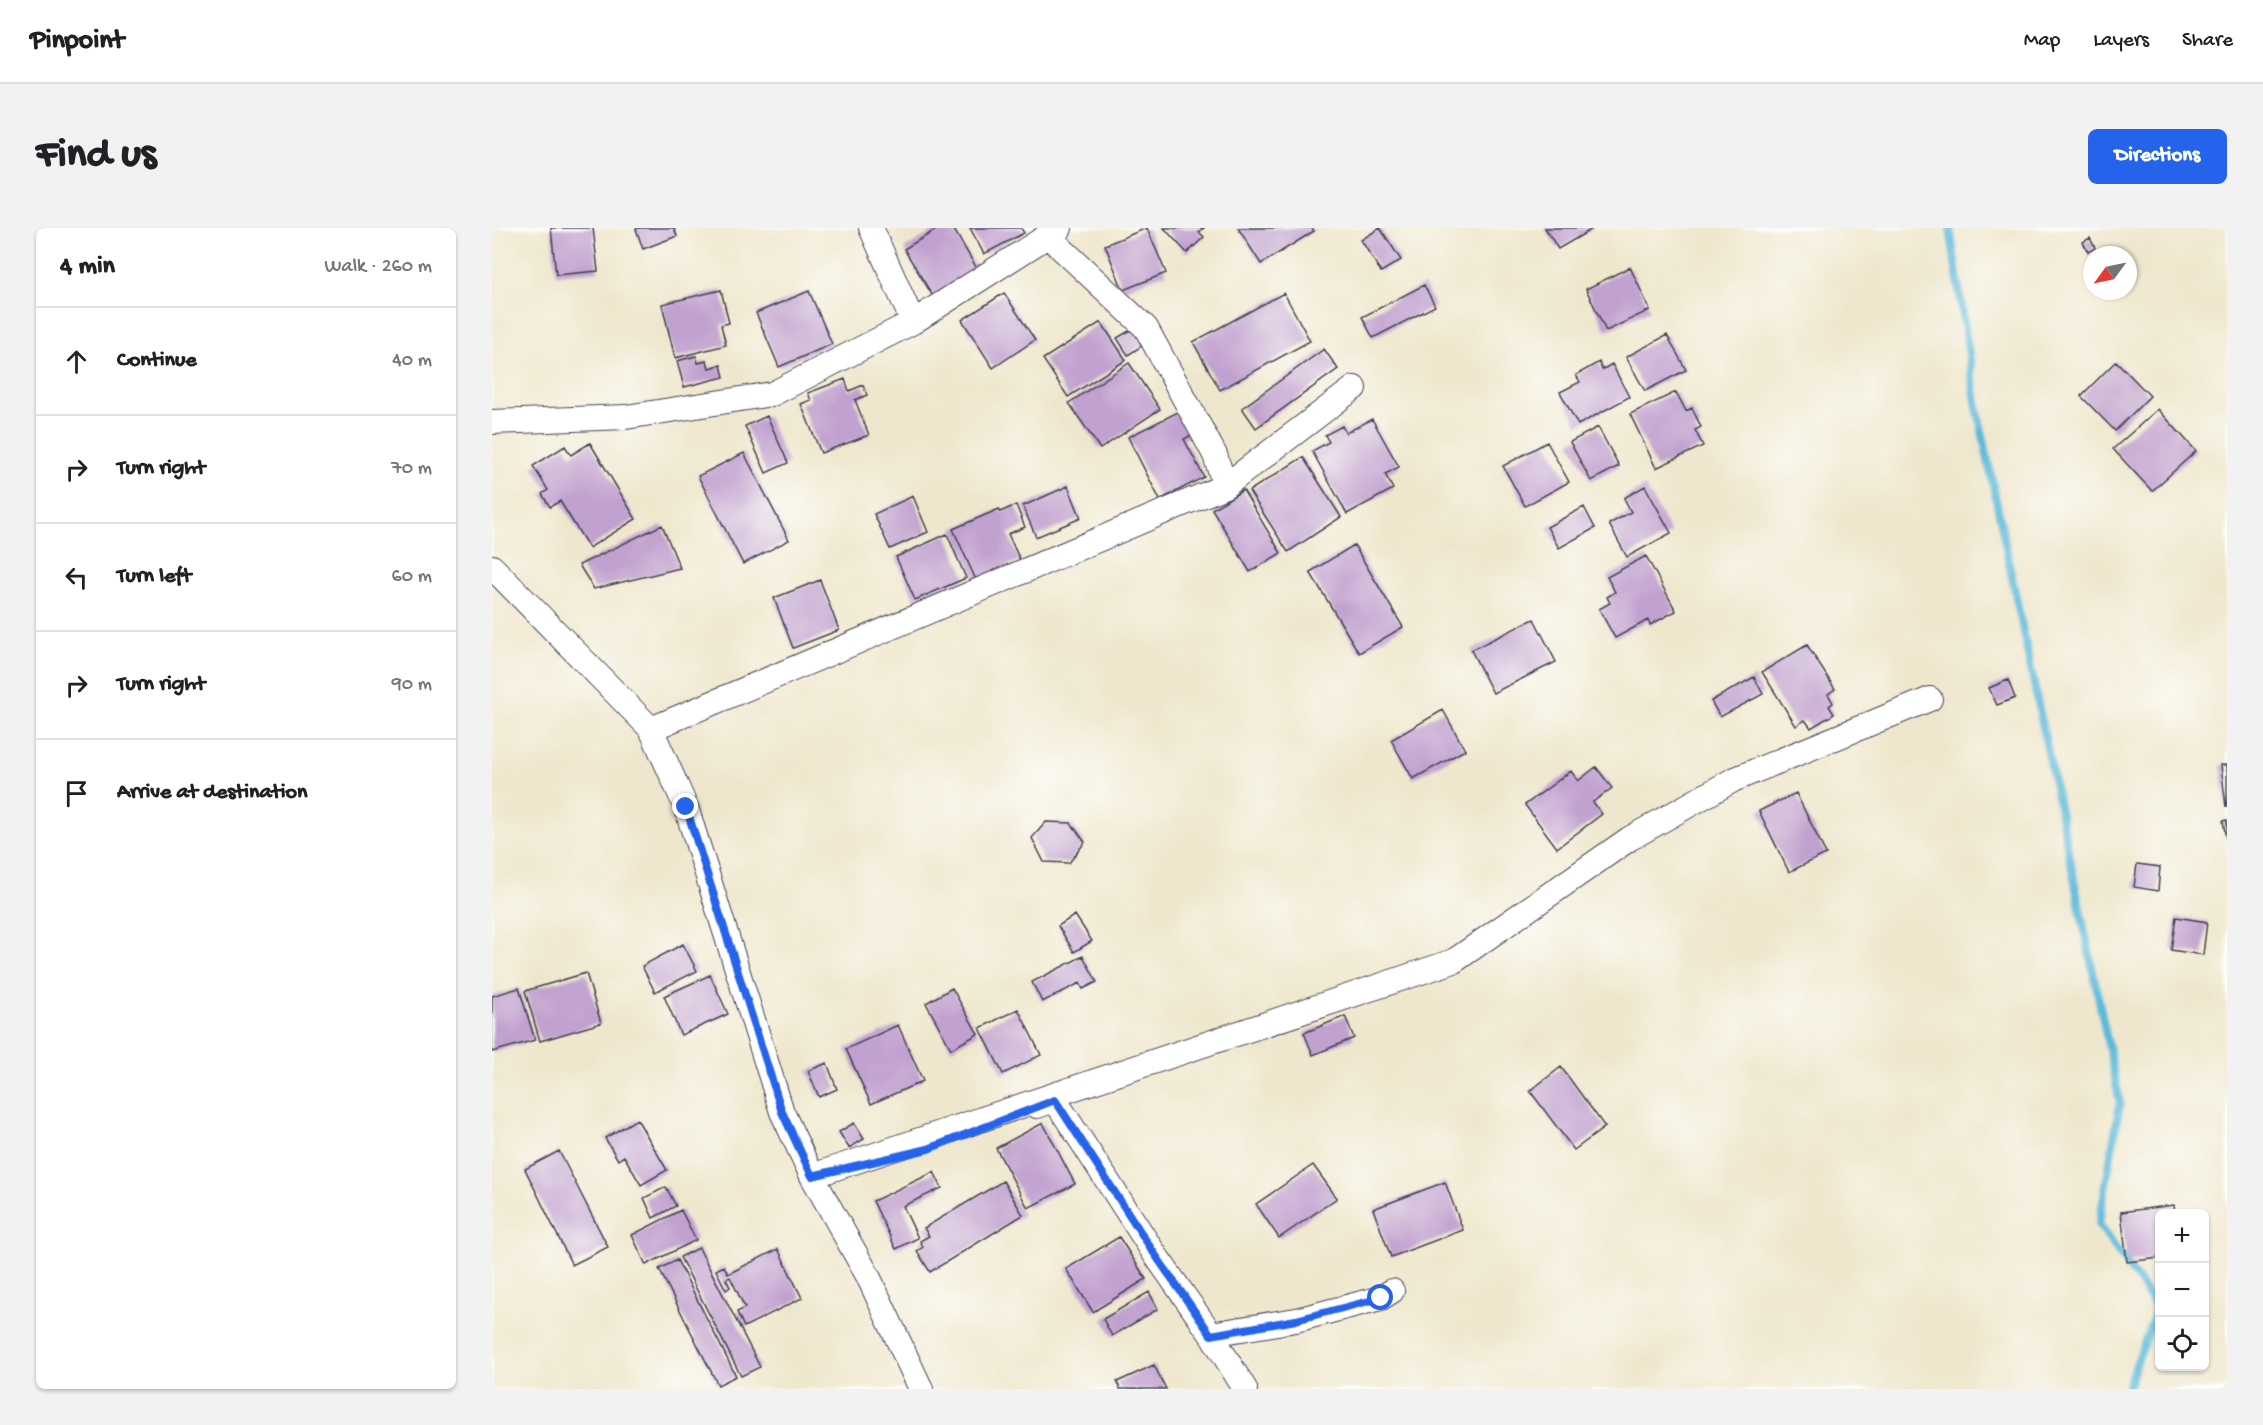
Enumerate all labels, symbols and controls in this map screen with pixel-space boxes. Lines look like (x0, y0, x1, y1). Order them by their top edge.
text: Pinpoint (30, 25, 124, 58)
text: Map (2024, 29, 2060, 54)
text: Layers (2093, 29, 2149, 54)
text: Share (2182, 29, 2233, 54)
button: Directions (2088, 129, 2227, 184)
text: Find us (36, 132, 156, 181)
north arrow (2083, 246, 2137, 300)
text: 4 min (60, 252, 115, 283)
text: Walk · 260 m (325, 256, 432, 279)
icon: ahead (60, 345, 93, 378)
text: Continue (117, 348, 197, 374)
text: 40 m (392, 350, 432, 373)
icon: right (60, 453, 93, 486)
text: Turn right (117, 456, 205, 482)
text: 70 m (391, 458, 432, 481)
icon: left (60, 561, 93, 594)
text: Turn left (117, 564, 191, 590)
text: 60 m (392, 566, 432, 589)
icon: right (60, 669, 93, 702)
text: Turn right (117, 672, 205, 698)
text: 90 m (392, 674, 432, 697)
icon: arrive (60, 777, 93, 810)
text: Arrive at destination (117, 780, 307, 806)
route end (672, 793, 698, 819)
map controls (2155, 1209, 2209, 1371)
button: + (2155, 1209, 2209, 1263)
button: − (2155, 1263, 2209, 1317)
route start (1367, 1284, 1393, 1310)
button: locate (2155, 1317, 2209, 1371)

